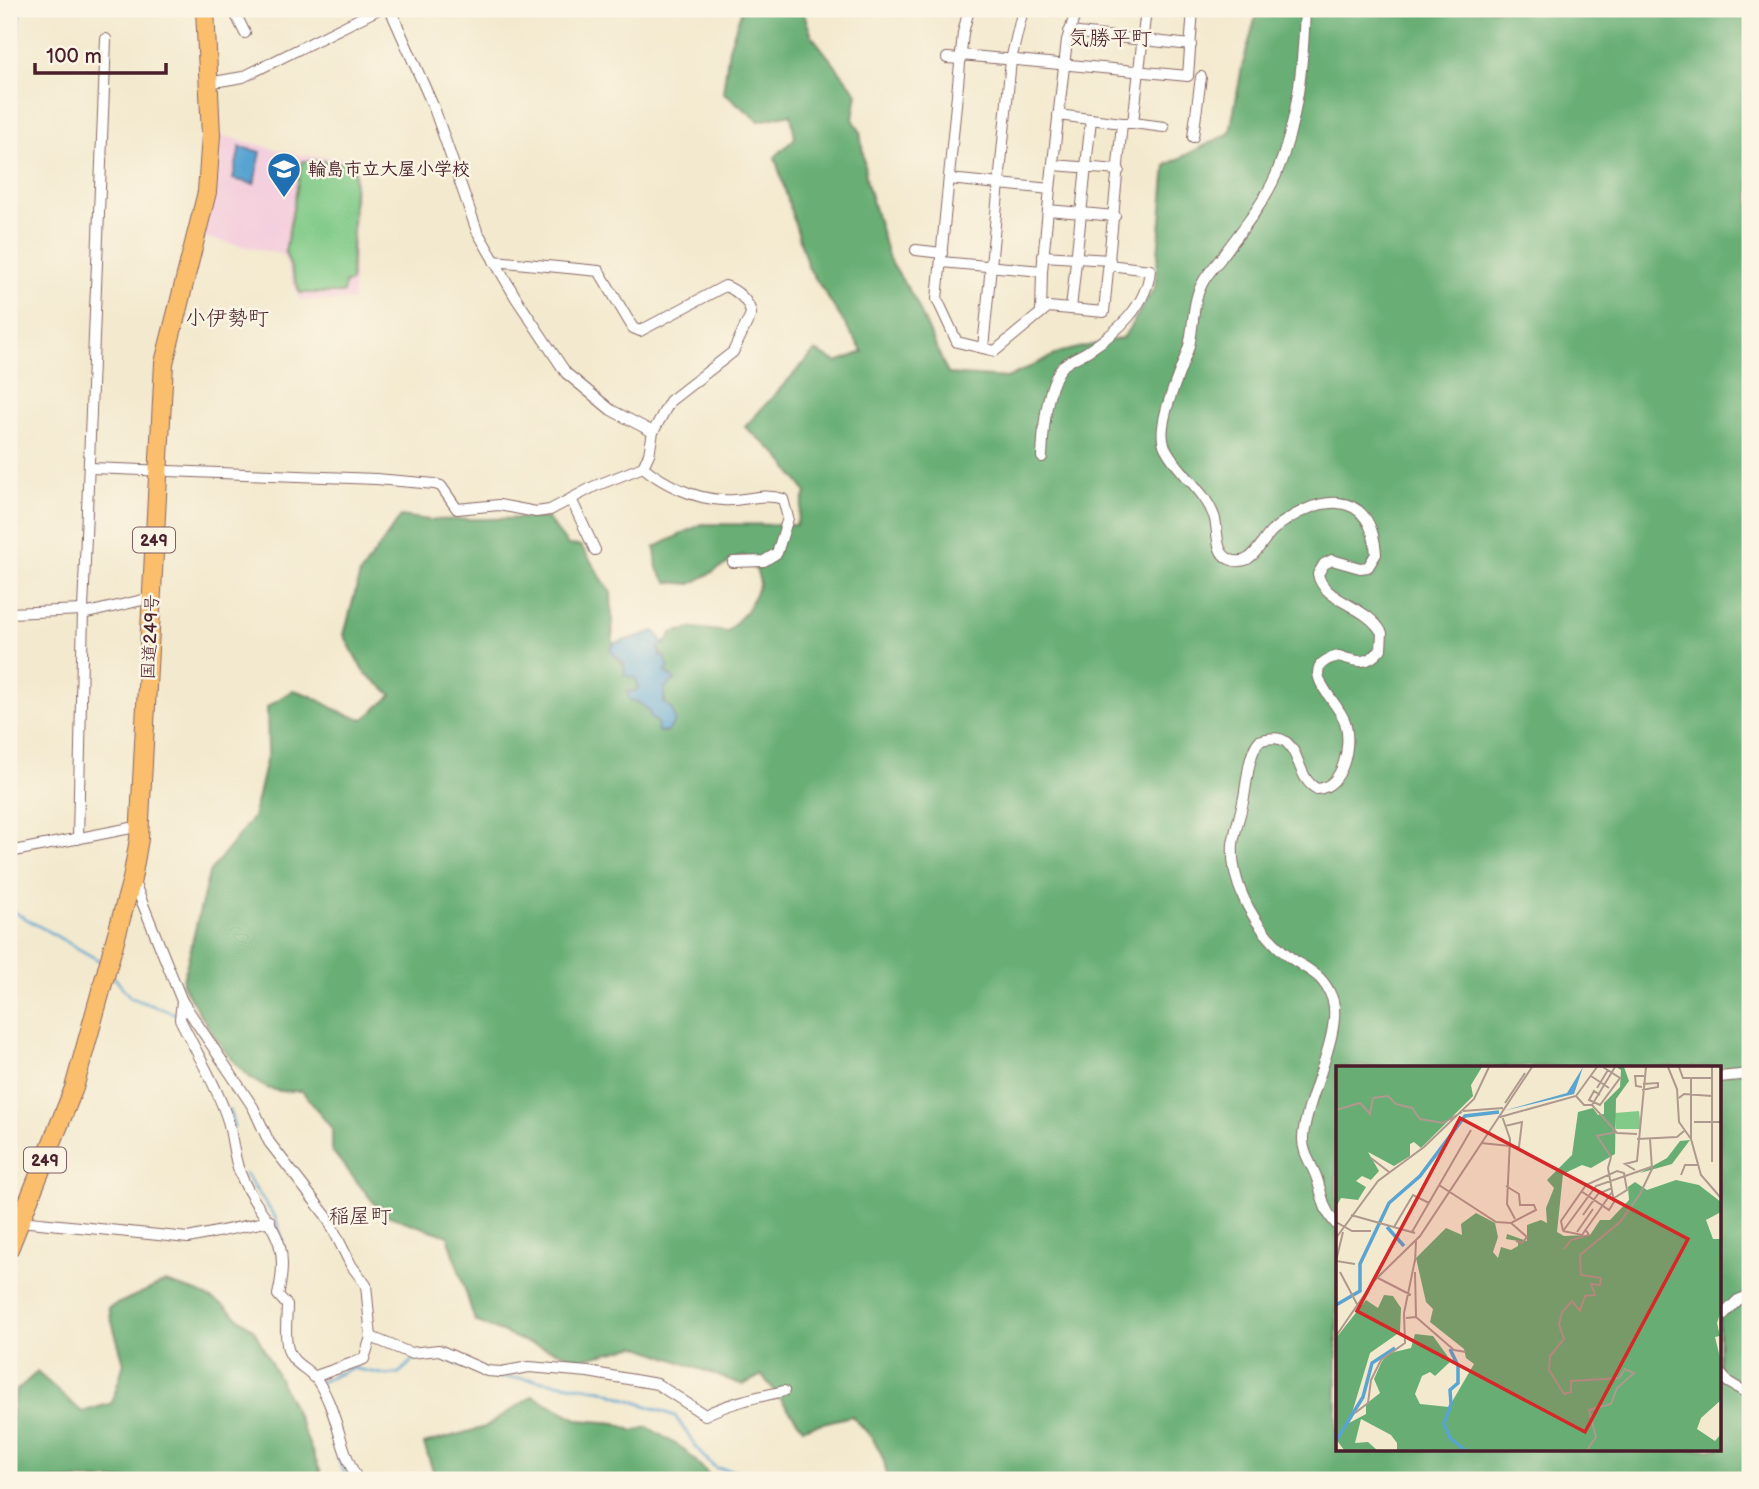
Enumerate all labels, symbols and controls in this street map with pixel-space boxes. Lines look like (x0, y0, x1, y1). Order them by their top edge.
district label: 気勝平町 (1068, 26, 1152, 51)
scale bar (35, 32, 166, 76)
text: 100 m (46, 44, 102, 69)
school or university icon: 輪島市立大屋小学校 (265, 150, 303, 199)
place label: 輪島市立大屋小学校 (308, 159, 470, 180)
district label: 小伊勢町 (185, 306, 269, 331)
road number: 249 (133, 527, 175, 552)
street label: 国道249号 (138, 594, 163, 680)
inset map (1336, 1066, 1720, 1450)
road number: 249 (24, 1148, 66, 1172)
district label: 稲屋町 (329, 1204, 392, 1229)

